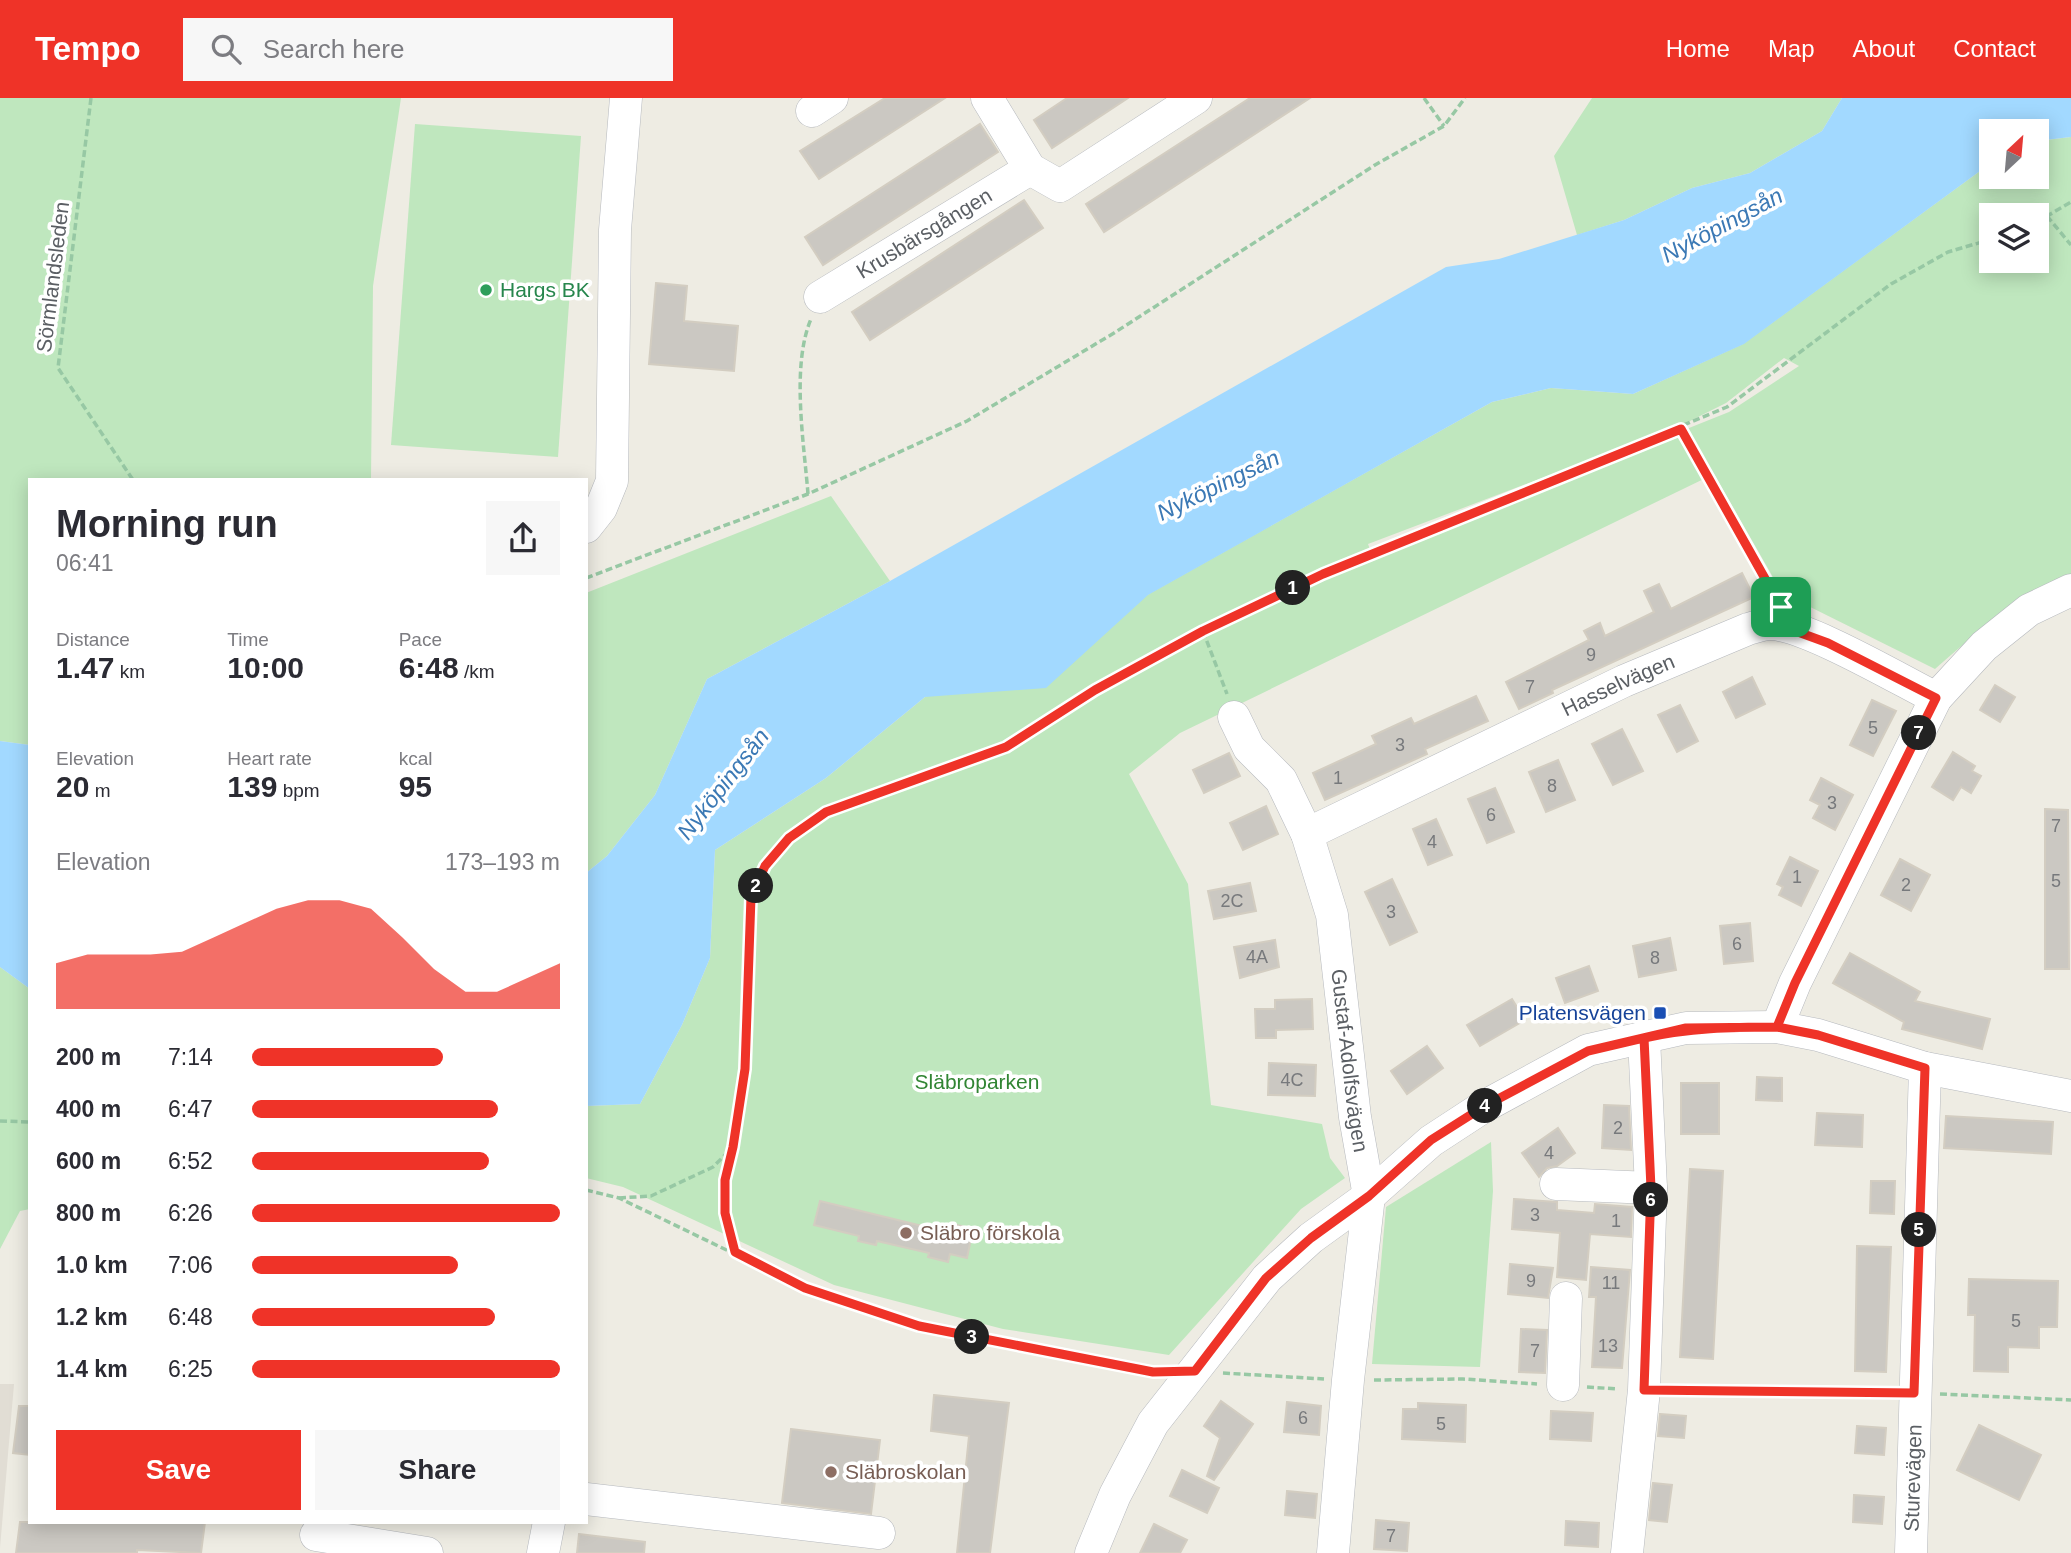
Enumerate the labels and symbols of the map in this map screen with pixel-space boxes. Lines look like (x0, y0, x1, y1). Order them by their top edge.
north arrow (1979, 119, 2049, 189)
water label: Nyköpingsån (1657, 182, 1787, 268)
street label: Krusbärsgången (852, 183, 996, 283)
street label: Sörmlandsleden (32, 200, 73, 354)
place label: Hargs BK (500, 278, 590, 301)
marker: Hargs BK (478, 282, 494, 298)
water label: Nyköpingsån (1153, 444, 1283, 526)
pin: 1 (1276, 570, 1310, 606)
pin (1751, 577, 1811, 637)
house number: 9 (1586, 645, 1596, 665)
street label: Hasselvägen (1558, 649, 1678, 720)
house number: 7 (1525, 677, 1535, 697)
pin: 7 (1902, 716, 1937, 750)
house number: 5 (1868, 718, 1878, 738)
water label: Nyköpingsån (672, 724, 774, 844)
house number: 3 (1395, 735, 1405, 755)
house number: 1 (1333, 768, 1343, 788)
house number: 8 (1547, 776, 1557, 796)
house number: 3 (1827, 793, 1837, 813)
house number: 6 (1486, 805, 1496, 825)
house number: 7 (2051, 816, 2061, 836)
house number: 4 (1427, 832, 1437, 852)
house number: 1 (1792, 867, 1802, 887)
pin: 2 (738, 868, 774, 904)
house number: 5 (2051, 871, 2061, 891)
house number: 2 (1901, 875, 1911, 895)
house number: 2C (1220, 891, 1244, 911)
house number: 3 (1386, 902, 1396, 922)
house number: 6 (1732, 934, 1742, 954)
house number: 4A (1246, 947, 1268, 967)
house number: 8 (1650, 948, 1660, 968)
street label: Gustaf-Adolfsvägen (1327, 968, 1373, 1154)
place label: Platensvägen (1519, 1001, 1646, 1024)
marker: Platensvägen (1652, 1005, 1668, 1021)
park label: Släbroparken (915, 1070, 1039, 1093)
house number: 4C (1280, 1070, 1304, 1090)
pin: 4 (1468, 1088, 1502, 1124)
house number: 2 (1613, 1118, 1623, 1138)
house number: 4 (1544, 1143, 1554, 1163)
pin: 6 (1634, 1182, 1668, 1218)
house number: 3 (1530, 1205, 1540, 1225)
house number: 1 (1611, 1211, 1621, 1231)
pin: 5 (1902, 1212, 1937, 1248)
place label: Släbro förskola (920, 1221, 1060, 1244)
marker: Släbro förskola (898, 1225, 914, 1241)
house number: 9 (1526, 1271, 1536, 1291)
house number: 11 (1602, 1273, 1620, 1293)
house number: 5 (2011, 1311, 2021, 1331)
pin: 3 (954, 1320, 990, 1354)
house number: 13 (1598, 1336, 1618, 1356)
house number: 7 (1530, 1341, 1540, 1361)
house number: 6 (1298, 1408, 1308, 1428)
house number: 5 (1436, 1414, 1446, 1434)
street label: Sturevägen (1900, 1424, 1926, 1532)
place label: Släbroskolan (845, 1460, 966, 1483)
marker: Släbroskolan (823, 1464, 839, 1480)
house number: 7 (1386, 1526, 1396, 1546)

